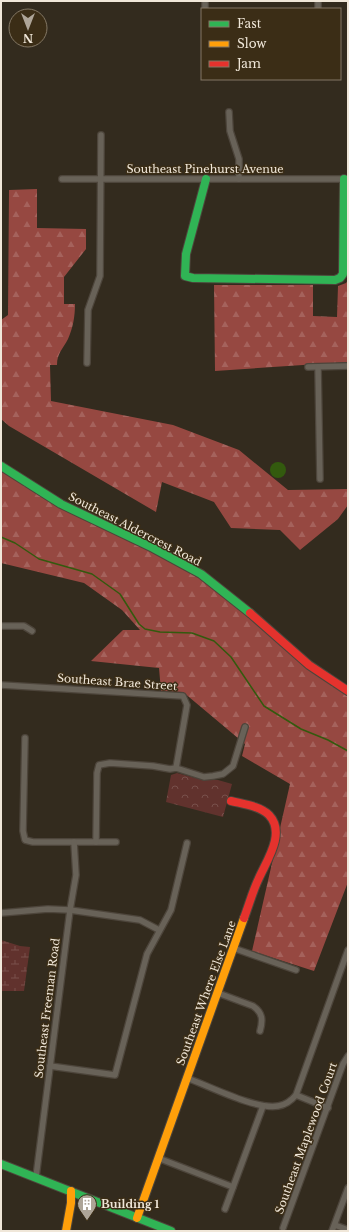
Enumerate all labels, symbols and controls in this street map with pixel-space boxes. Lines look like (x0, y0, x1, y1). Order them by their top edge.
north arrow (8, 8, 48, 48)
legend (201, 8, 341, 80)
text: Fast (237, 16, 262, 31)
text: N (22, 31, 33, 45)
text: Slow (237, 36, 267, 51)
text: Jam (235, 56, 261, 71)
street label: Southeast Pinehurst Avenue (126, 162, 284, 176)
street label: Southeast Aldercrest Road (66, 489, 204, 569)
street label: Southeast Brae Street (56, 671, 178, 693)
street label: Southeast Where Else Lane (173, 919, 239, 1067)
street label: Southeast Freeman Road (31, 937, 63, 1079)
street label: Southeast Maplewood Court (272, 1059, 340, 1216)
building icon: Building 1 (76, 1193, 98, 1221)
place label: Building 1 (101, 1197, 159, 1211)

